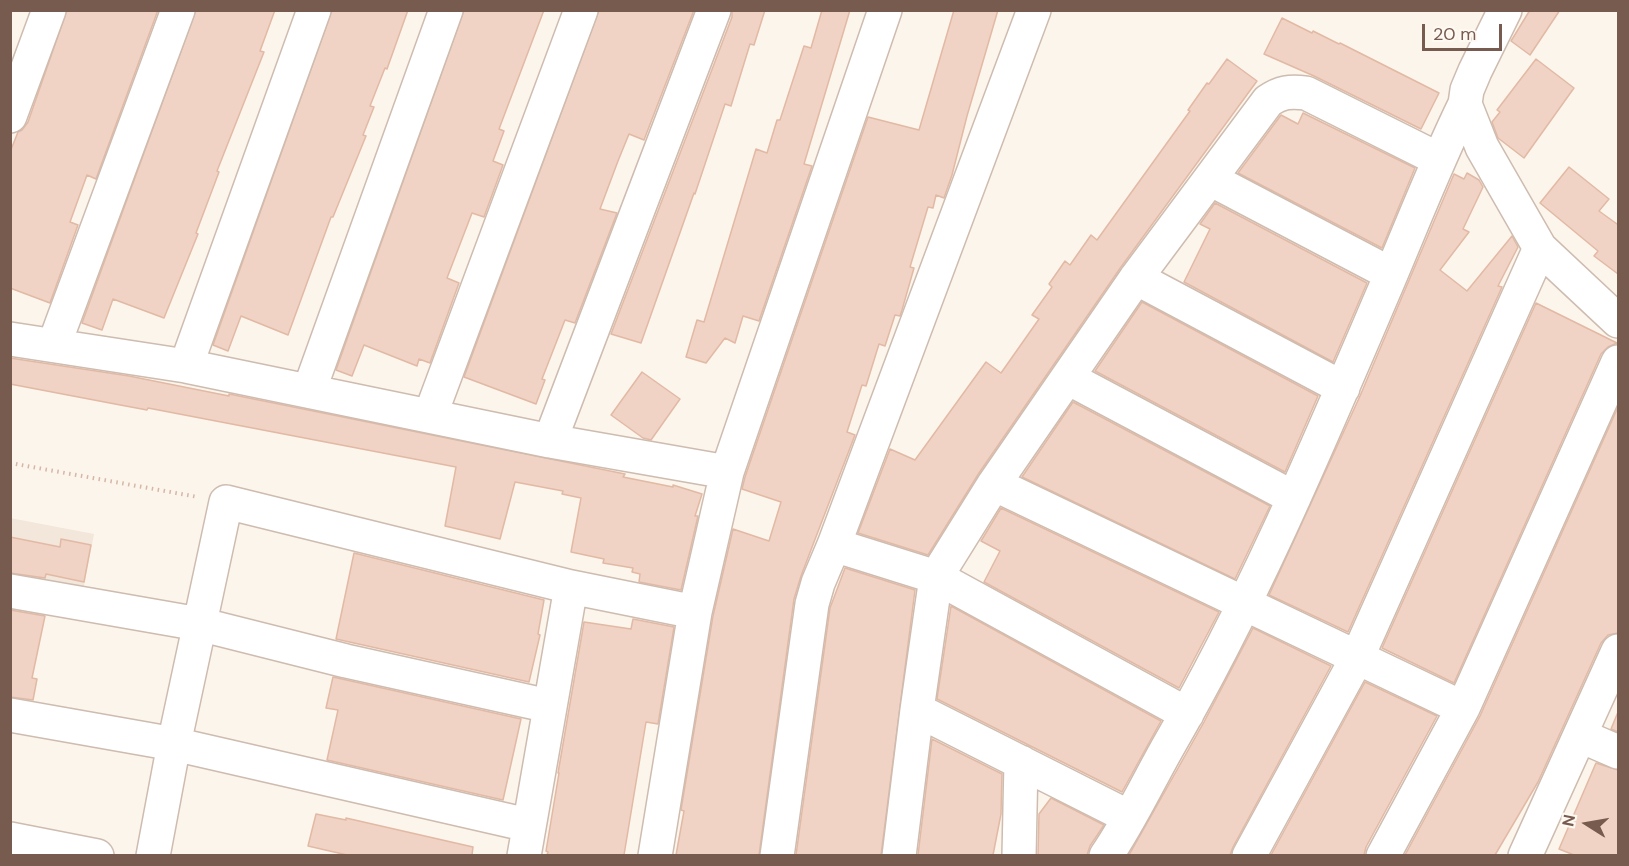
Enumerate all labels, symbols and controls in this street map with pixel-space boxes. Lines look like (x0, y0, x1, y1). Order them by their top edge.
scale bar (1425, 12, 1504, 50)
text: 20 m (1433, 22, 1476, 46)
north arrow (1557, 794, 1617, 854)
text: N (1557, 813, 1580, 828)

